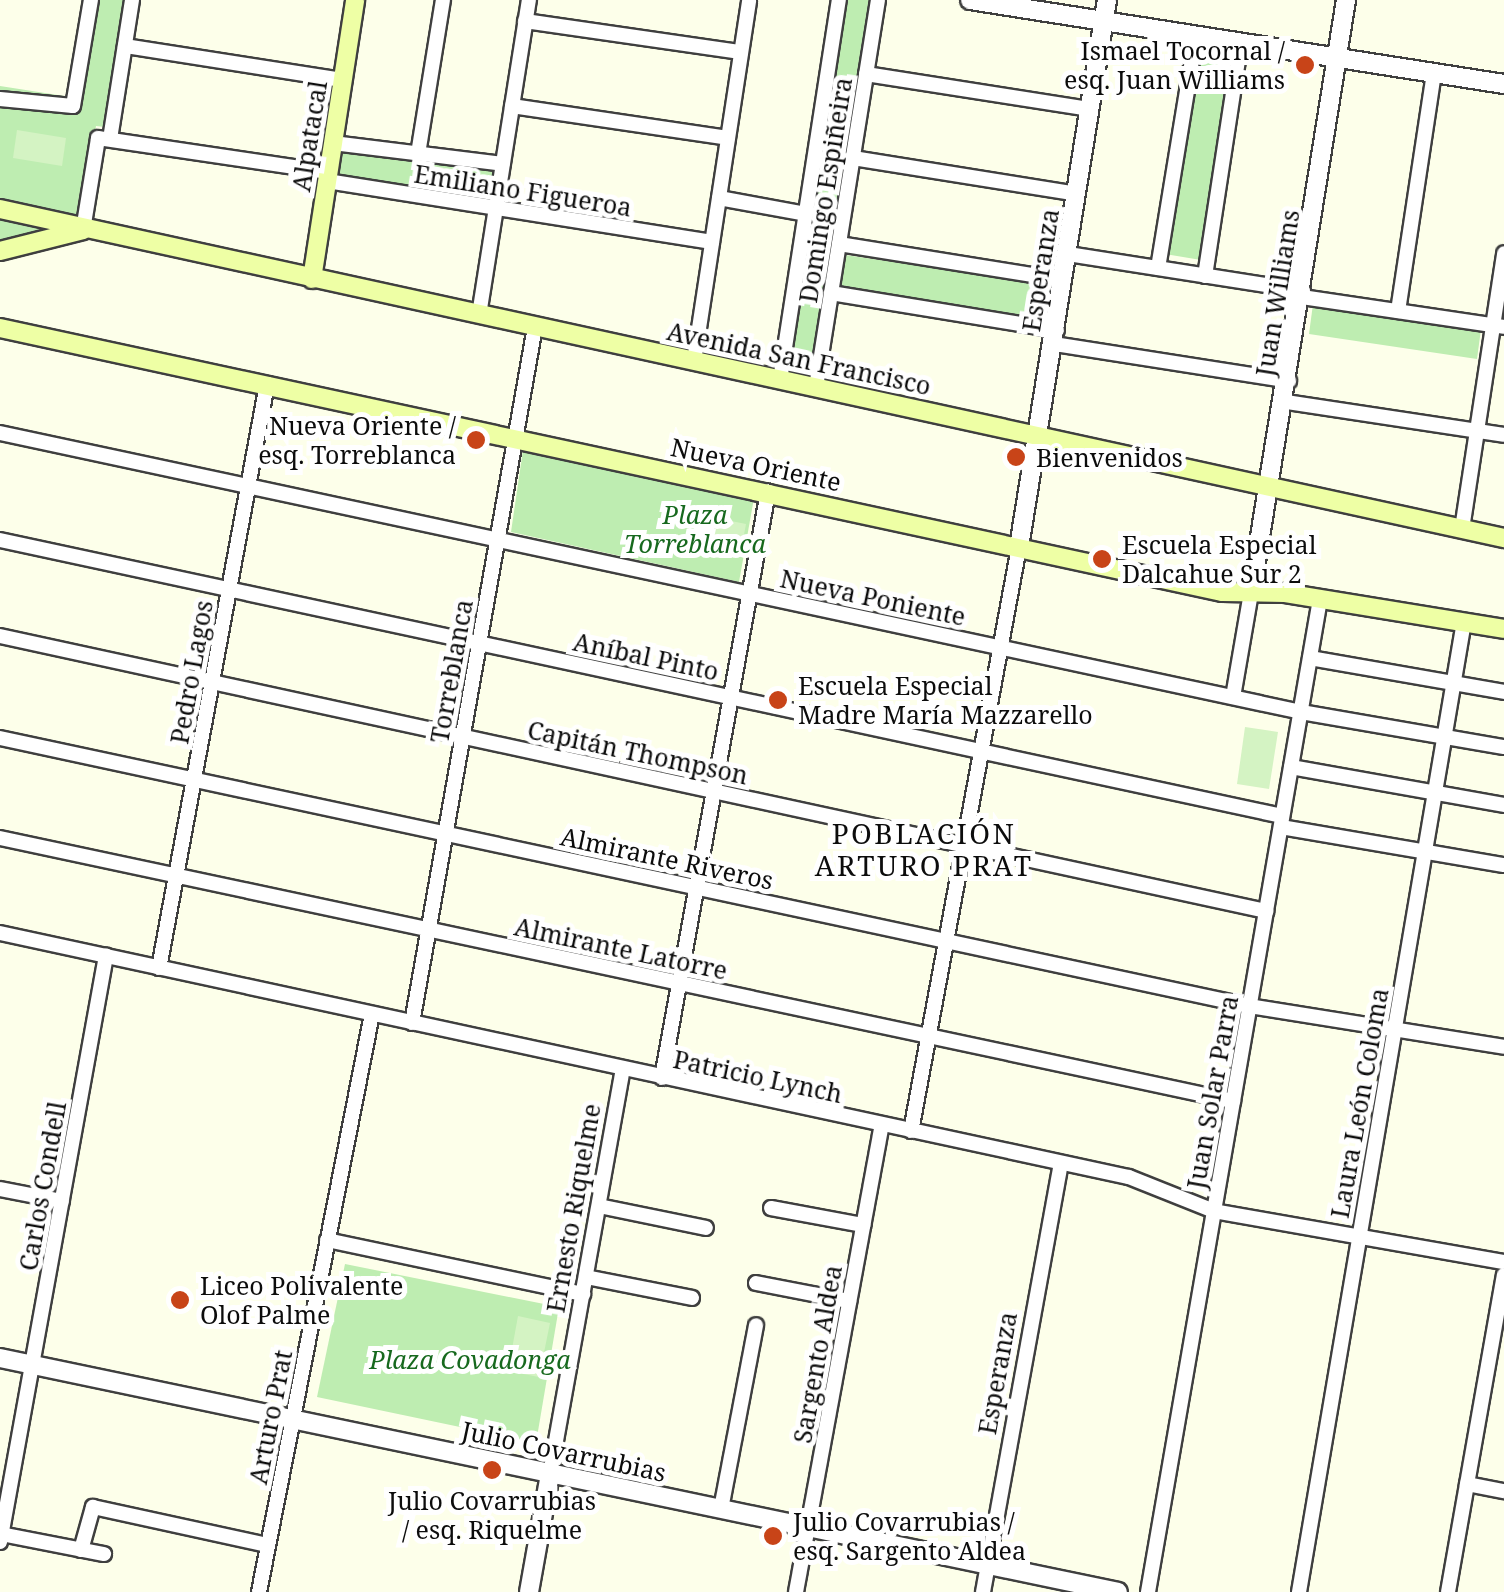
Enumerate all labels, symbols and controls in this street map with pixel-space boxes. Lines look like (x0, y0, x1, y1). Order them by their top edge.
place label: Ismael Tocornal / esq. Juan Williams (1064, 36, 1285, 95)
marker: Ismael Tocornal / esq. Juan Williams (1294, 54, 1316, 76)
street label: Domingo Espiñeira (792, 75, 858, 305)
street label: Alpatacal (285, 78, 333, 194)
street label: Emiliano Figueroa (412, 158, 634, 222)
street label: Esperanza (1015, 206, 1065, 334)
street label: Juan Williams (1249, 208, 1305, 378)
street label: Avenida San Francisco (664, 315, 934, 401)
place label: Nueva Oriente / esq. Torreblanca (258, 411, 456, 470)
marker: Nueva Oriente / esq. Torreblanca (465, 429, 487, 451)
street label: Nueva Oriente (668, 431, 844, 497)
place label: Bienvenidos (1036, 442, 1183, 472)
marker: Bienvenidos (1005, 446, 1027, 468)
park label: Plaza Torreblanca (624, 500, 766, 559)
place label: Escuela Especial Dalcahue Sur 2 (1122, 530, 1316, 589)
marker: Escuela Especial Dalcahue Sur 2 (1091, 548, 1113, 570)
street label: Nueva Poniente (778, 563, 968, 631)
street label: Torreblanca (424, 597, 478, 745)
street label: Pedro Lagos (164, 598, 218, 746)
street label: Aníbal Pinto (571, 626, 721, 686)
place label: Escuela Especial Madre María Mazzarello (798, 671, 1093, 730)
marker: Escuela Especial Madre María Mazzarello (767, 689, 789, 711)
street label: Capitán Thompson (525, 714, 751, 790)
district label: POBLACIÓN ARTURO PRAT (815, 816, 1033, 882)
street label: Almirante Riveros (558, 821, 776, 895)
street label: Almirante Latorre (512, 911, 730, 985)
street label: Laura León Coloma (1324, 986, 1394, 1220)
street label: Juan Solar Parra (1180, 993, 1244, 1191)
street label: Patricio Lynch (671, 1043, 845, 1109)
street label: Carlos Condell (12, 1099, 72, 1273)
street label: Ernesto Riquelme (540, 1101, 606, 1315)
street label: Sargento Aldea (787, 1263, 847, 1445)
place label: Liceo Polivalente Olof Palme (200, 1271, 403, 1330)
marker: Liceo Polivalente Olof Palme (169, 1289, 191, 1311)
street label: Esperanza (971, 1309, 1023, 1437)
park label: Plaza Covadonga (369, 1344, 571, 1374)
street label: Arturo Prat (242, 1347, 298, 1487)
street label: Julio Covarrubias (459, 1415, 669, 1487)
marker: Julio Covarrubias / esq. Riquelme (481, 1459, 503, 1481)
place label: Julio Covarrubias / esq. Riquelme (388, 1486, 596, 1545)
place label: Julio Covarrubias / esq. Sargento Aldea (793, 1507, 1026, 1566)
marker: Julio Covarrubias / esq. Sargento Aldea (762, 1525, 784, 1547)

